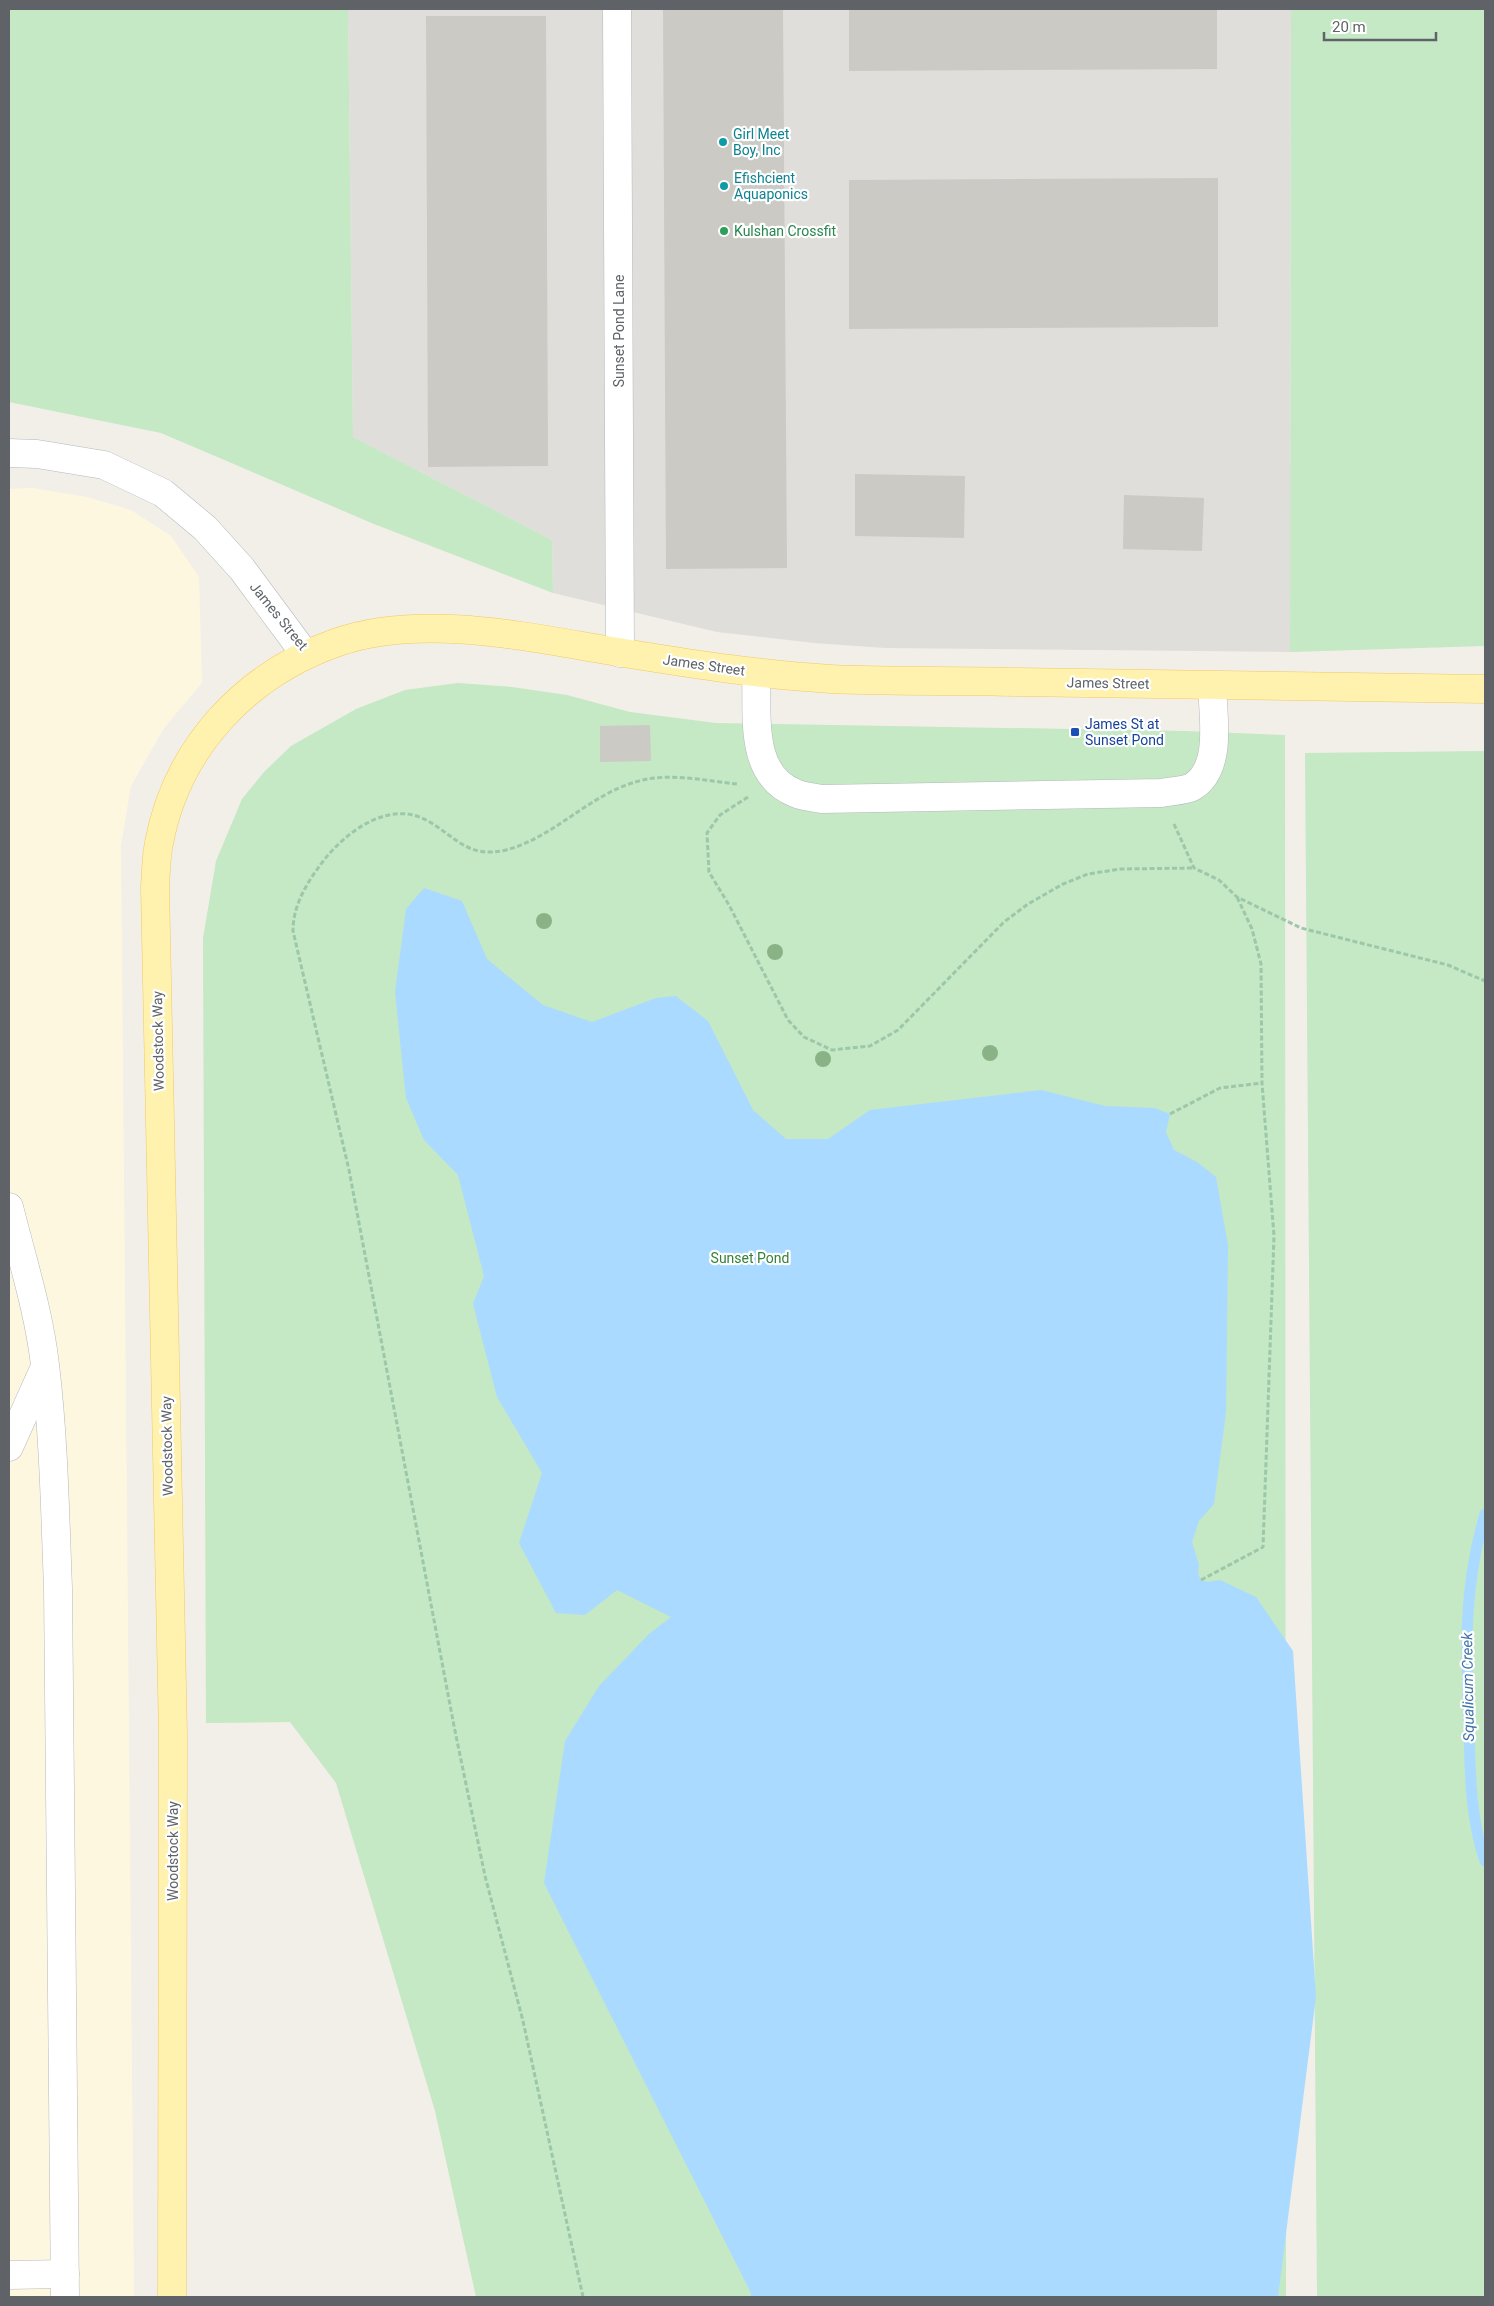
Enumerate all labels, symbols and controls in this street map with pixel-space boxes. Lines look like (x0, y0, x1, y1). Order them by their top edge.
scale bar (1324, 10, 1436, 42)
text: 20 m (1332, 18, 1366, 36)
place label: Girl Meet Boy, Inc (733, 126, 790, 158)
marker: Girl Meet Boy, Inc (717, 136, 729, 148)
place label: Efishcient Aquaponics (734, 170, 808, 202)
marker: Efishcient Aquaponics (718, 180, 730, 192)
place label: Kulshan Crossfit (734, 223, 836, 239)
marker: Kulshan Crossfit (718, 225, 730, 237)
street label: Sunset Pond Lane (611, 275, 627, 387)
street label: James Street (247, 579, 311, 653)
street label: James Street (662, 651, 746, 679)
street label: James Street (1067, 674, 1150, 692)
place label: James St at Sunset Pond (1085, 716, 1164, 748)
marker: James St at Sunset Pond (1069, 726, 1081, 738)
street label: Woodstock Way (149, 991, 167, 1091)
park label: Sunset Pond (711, 1250, 789, 1266)
street label: Woodstock Way (158, 1396, 176, 1496)
water label: Squalicum Creek (1458, 1632, 1478, 1742)
street label: Woodstock Way (165, 1801, 181, 1901)

